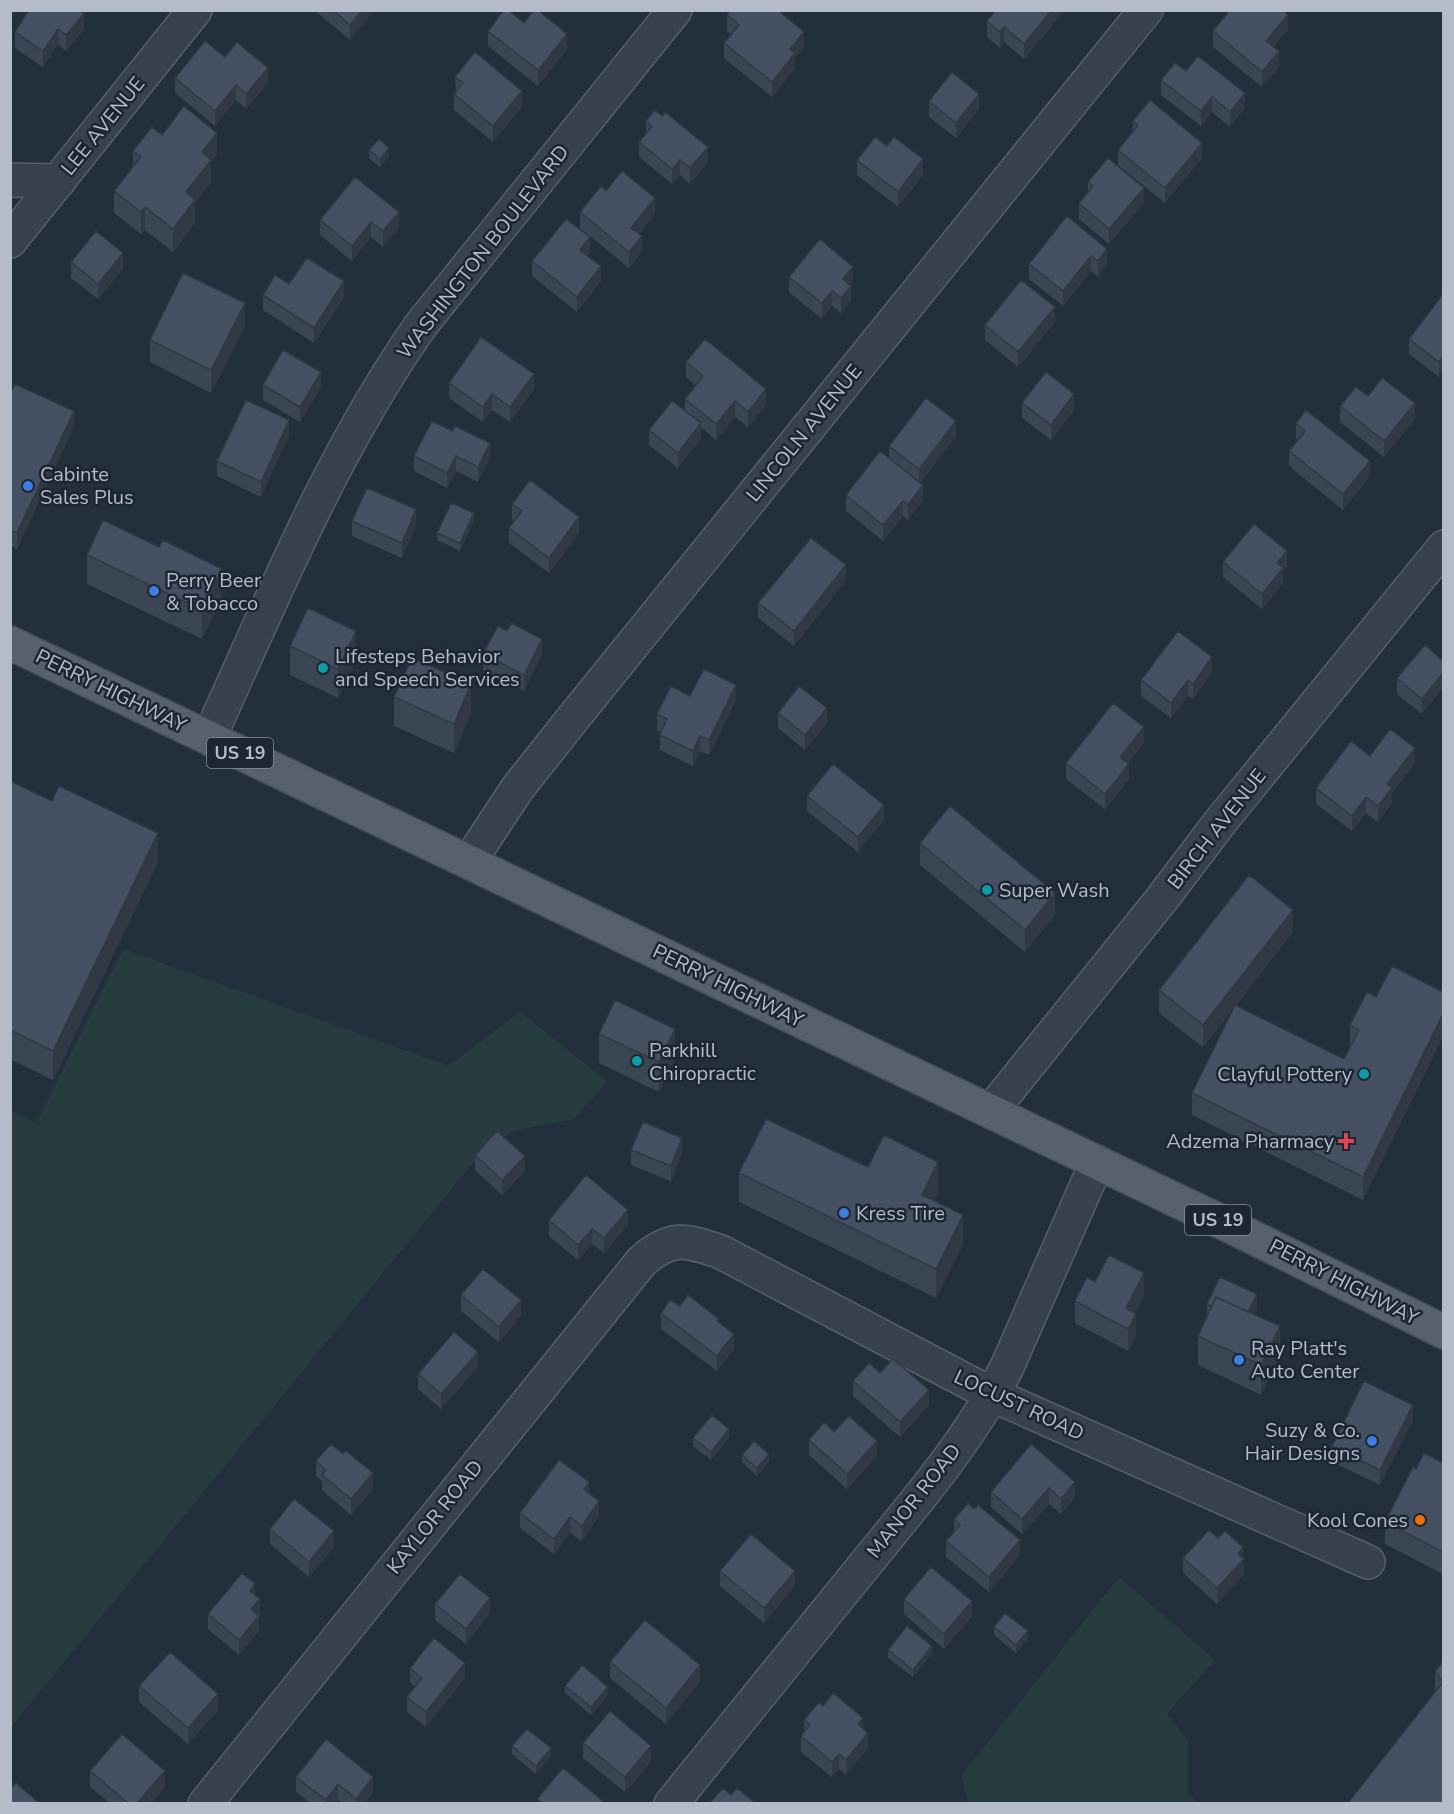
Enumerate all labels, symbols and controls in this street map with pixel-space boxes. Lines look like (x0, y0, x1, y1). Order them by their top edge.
street label: LEE AVENUE (55, 71, 151, 181)
street label: WASHINGTON BOULEVARD (391, 139, 575, 365)
street label: LINCOLN AVENUE (740, 358, 868, 508)
place label: Cabinte Sales Plus (40, 461, 134, 511)
marker: Cabinte Sales Plus (21, 479, 35, 493)
place label: Perry Beer & Tobacco (166, 567, 261, 617)
marker: Perry Beer & Tobacco (147, 584, 161, 598)
street label: PERRY HIGHWAY (31, 643, 192, 740)
place label: Lifesteps Behavior and Speech Services (335, 643, 520, 693)
marker: Lifesteps Behavior and Speech Services (316, 661, 330, 675)
road number: US 19 (207, 738, 273, 768)
street label: BIRCH AVENUE (1162, 763, 1272, 895)
place label: Super Wash (999, 877, 1110, 904)
marker: Super Wash (980, 883, 994, 897)
street label: PERRY HIGHWAY (648, 938, 809, 1035)
place label: Parkhill Chiropractic (649, 1037, 756, 1087)
marker: Parkhill Chiropractic (630, 1054, 644, 1068)
place label: Clayful Pottery (1217, 1061, 1353, 1088)
marker: Clayful Pottery (1357, 1067, 1371, 1081)
place label: Adzema Pharmacy (1166, 1128, 1335, 1155)
marker: Adzema Pharmacy (1339, 1134, 1353, 1148)
place label: Kress Tire (856, 1200, 945, 1227)
road number: US 19 (1185, 1205, 1251, 1235)
marker: Kress Tire (837, 1206, 851, 1220)
street label: PERRY HIGHWAY (1265, 1233, 1424, 1332)
place label: Ray Platt's Auto Center (1251, 1335, 1359, 1385)
marker: Ray Platt's Auto Center (1232, 1353, 1246, 1367)
street label: LOCUST ROAD (950, 1363, 1088, 1447)
place label: Suzy & Co. Hair Designs (1245, 1417, 1360, 1467)
marker: Suzy & Co. Hair Designs (1365, 1434, 1379, 1448)
street label: MANOR ROAD (861, 1438, 967, 1564)
street label: KAYLOR ROAD (381, 1454, 489, 1580)
place label: Kool Cones (1307, 1507, 1408, 1534)
marker: Kool Cones (1413, 1513, 1427, 1527)

